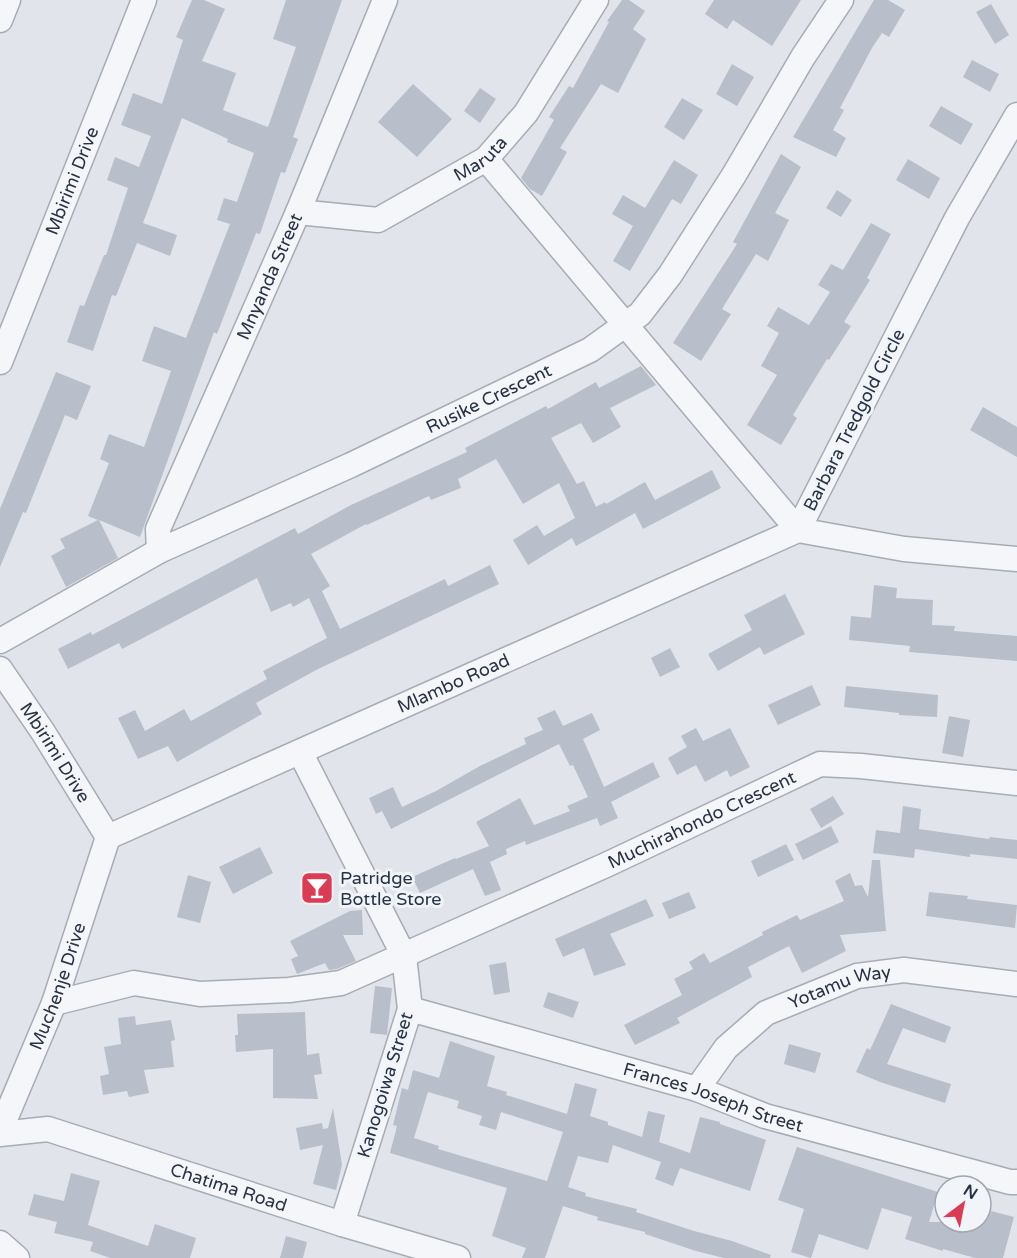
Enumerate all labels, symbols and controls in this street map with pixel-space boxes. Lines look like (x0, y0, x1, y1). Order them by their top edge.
street label: Mbirimi Drive (41, 124, 103, 238)
street label: Maruta (450, 132, 512, 186)
street label: Mnyanda Street (232, 210, 307, 343)
street label: Barbara Tredgold Circle (798, 325, 910, 515)
street label: Rusike Crescent (422, 359, 555, 438)
street label: Mlambo Road (394, 649, 513, 718)
street label: Mbirimi Drive (15, 698, 95, 807)
street label: Muchirahondo Crescent (604, 766, 799, 874)
place label: Patridge Bottle Store (340, 867, 442, 910)
bar icon: Patridge Bottle Store (299, 870, 335, 906)
street label: Muchenje Drive (25, 920, 90, 1053)
street label: Yotamu Way (785, 961, 892, 1014)
street label: Kanogoiwa Street (352, 1009, 418, 1161)
street label: Frances Joseph Street (621, 1058, 806, 1137)
street label: Chatima Road (167, 1158, 290, 1216)
north arrow (933, 1174, 993, 1234)
text: N (960, 1180, 981, 1204)

